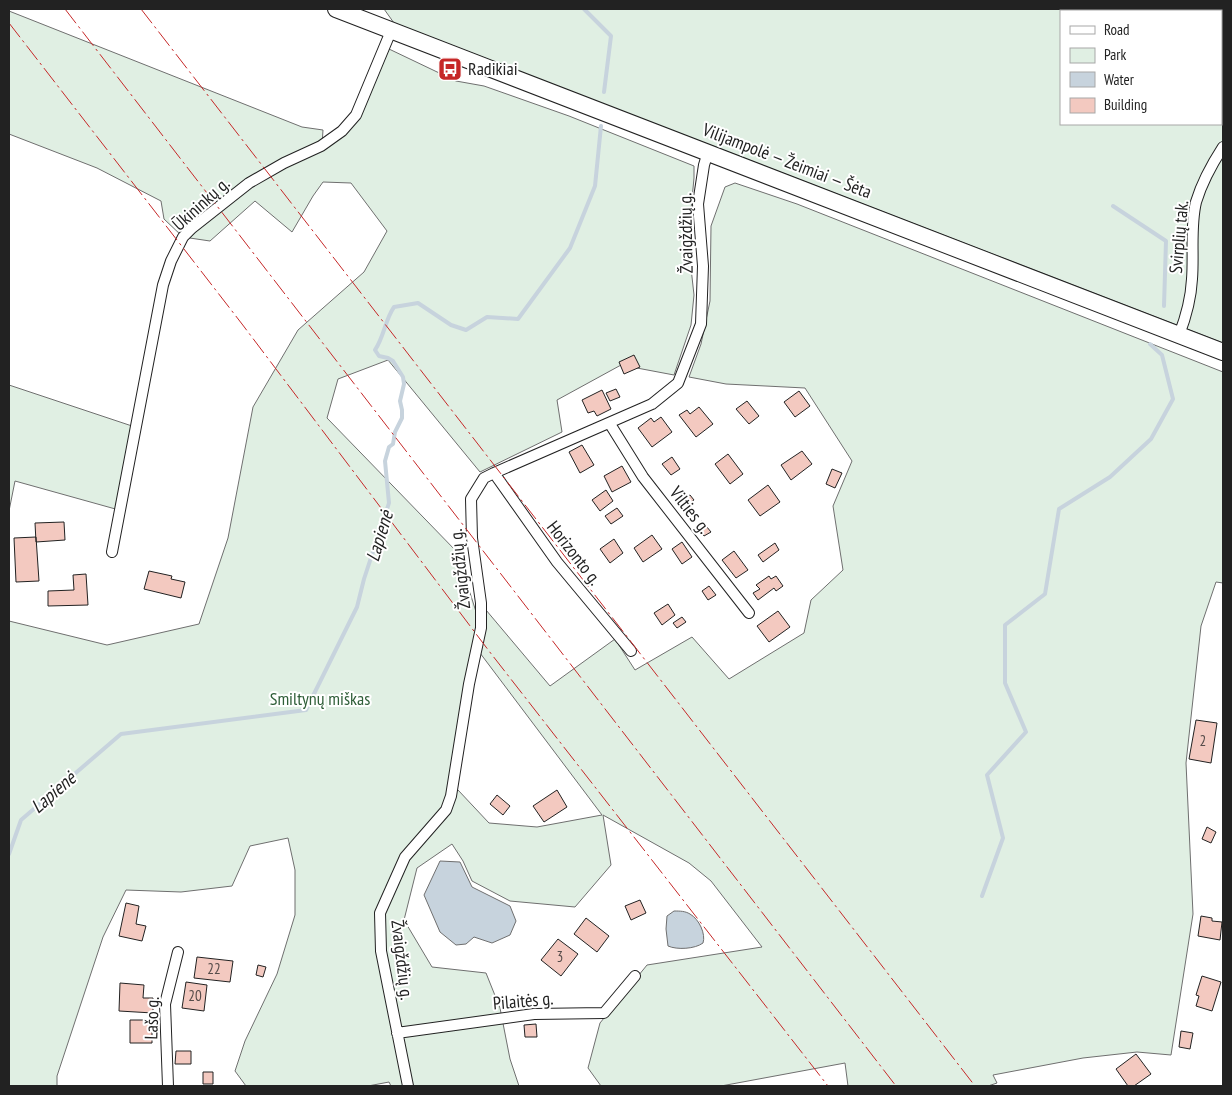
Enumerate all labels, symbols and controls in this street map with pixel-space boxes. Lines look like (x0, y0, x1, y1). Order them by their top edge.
legend (1060, 10, 1222, 125)
text: Road (1104, 20, 1130, 39)
text: Park (1104, 45, 1126, 64)
bus stop icon: Radikiai (437, 56, 463, 82)
place label: Radikiai (468, 57, 518, 80)
text: Water (1104, 70, 1135, 89)
text: Building (1104, 95, 1147, 114)
street label: Vilijampolė — Žeimiai — Šėta (699, 117, 875, 203)
street label: Ūkininkų g. (167, 172, 234, 235)
street label: Žvaigždžių g. (673, 192, 698, 274)
street label: Svirplių tak. (1164, 199, 1193, 275)
street label: Vilties g. (664, 481, 716, 538)
water label: Lapienė (360, 507, 398, 564)
street label: Horizonto g. (542, 516, 607, 590)
street label: Žvaigždžių g. (444, 528, 475, 610)
park label: Smiltynų miškas (270, 687, 370, 710)
house number: 2 (1200, 731, 1206, 750)
water label: Lapienė (26, 765, 81, 818)
street label: Žvaigždžių g. (386, 919, 419, 1001)
house number: 3 (557, 947, 563, 966)
house number: 22 (207, 959, 221, 978)
house number: 20 (188, 986, 202, 1005)
street label: Pilaitės g. (492, 986, 554, 1015)
street label: Lašo g. (139, 996, 164, 1040)

